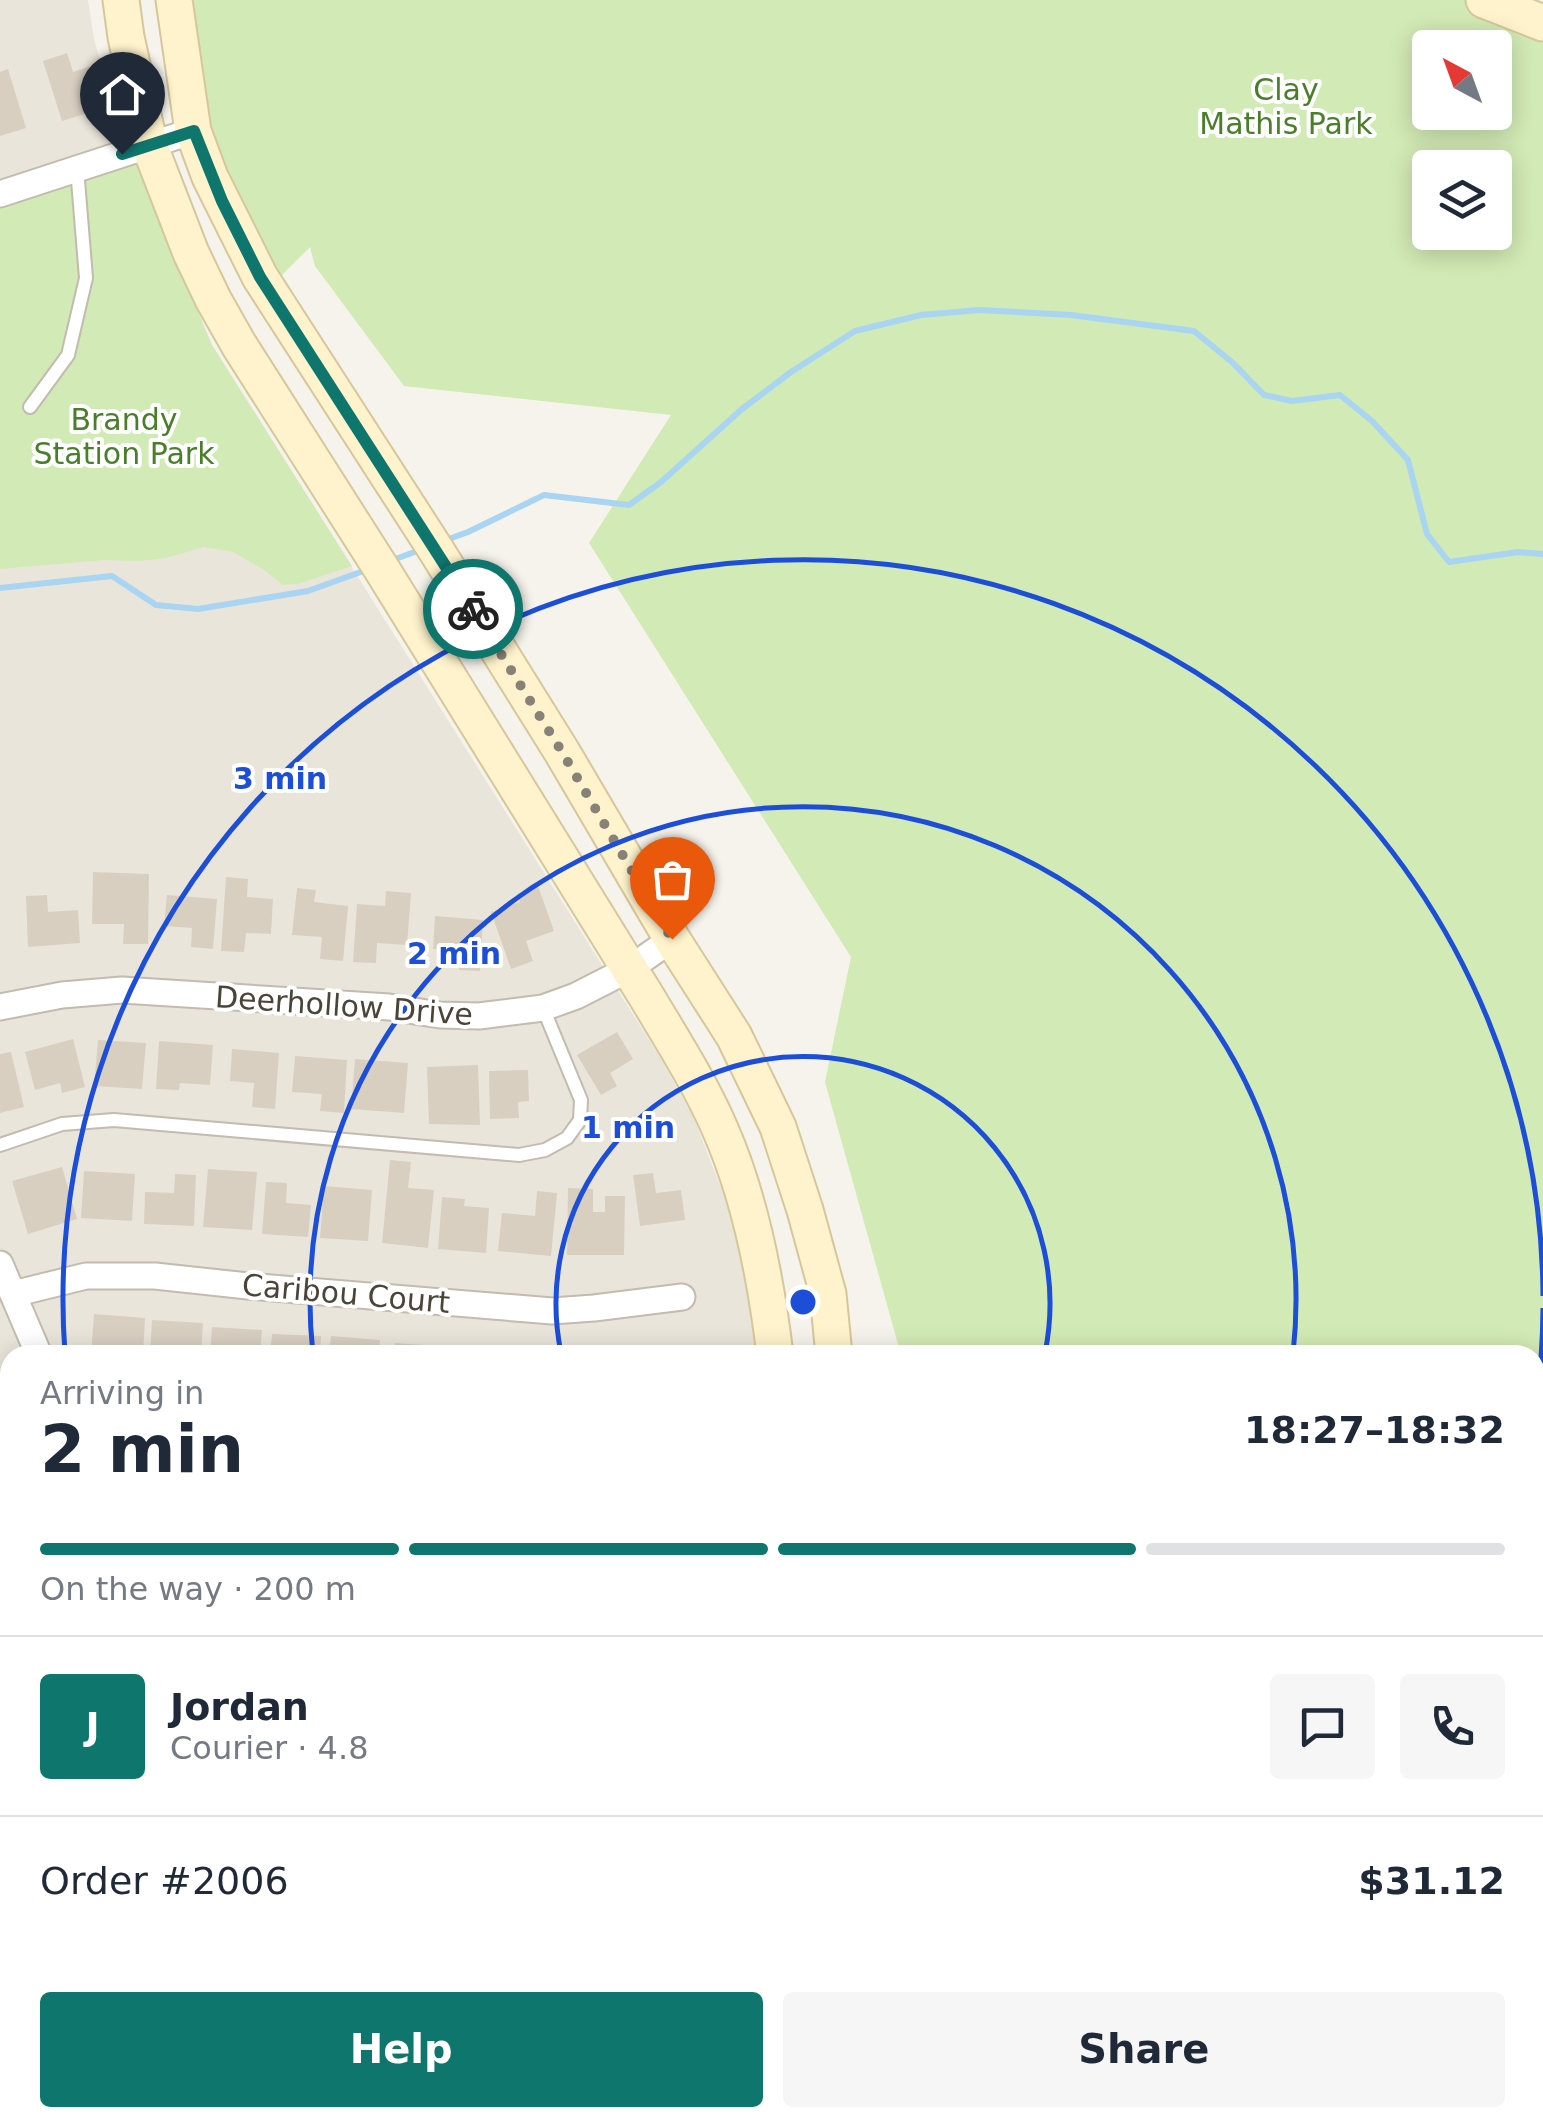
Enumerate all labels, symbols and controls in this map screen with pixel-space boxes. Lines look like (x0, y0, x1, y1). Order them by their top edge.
north arrow (1412, 30, 1512, 130)
map controls (1412, 30, 1512, 250)
pin (80, 52, 165, 155)
icon: home (95, 67, 150, 122)
park label: Clay Mathis Park (1199, 72, 1373, 141)
button: layers (1412, 150, 1512, 250)
park label: Brandy Station Park (33, 402, 215, 471)
courier (423, 559, 523, 659)
icon: bike (446, 582, 501, 637)
text: 3 min (233, 761, 327, 796)
pin (630, 837, 715, 940)
icon: bag (645, 852, 700, 907)
text: 2 min (407, 936, 501, 971)
street label: Deerhollow Drive (214, 979, 474, 1032)
text: 1 min (581, 1110, 675, 1145)
street label: Caribou Court (241, 1267, 452, 1320)
centre of rings (785, 1284, 821, 1320)
text: Arriving in (40, 1374, 204, 1412)
text: 18:27–18:32 (1244, 1408, 1505, 1452)
text: 2 min (40, 1412, 244, 1487)
text: On the way · 200 m (40, 1570, 356, 1608)
button: chat (1270, 1674, 1375, 1779)
button: phone (1400, 1674, 1505, 1779)
text: Jordan (170, 1685, 309, 1729)
text: J (85, 1704, 100, 1748)
text: Courier · 4.8 (170, 1729, 369, 1767)
text: Order #2006 (40, 1859, 289, 1903)
text: $31.12 (1358, 1859, 1505, 1903)
button: Help (40, 1992, 763, 2107)
button: Share (783, 1992, 1505, 2107)

